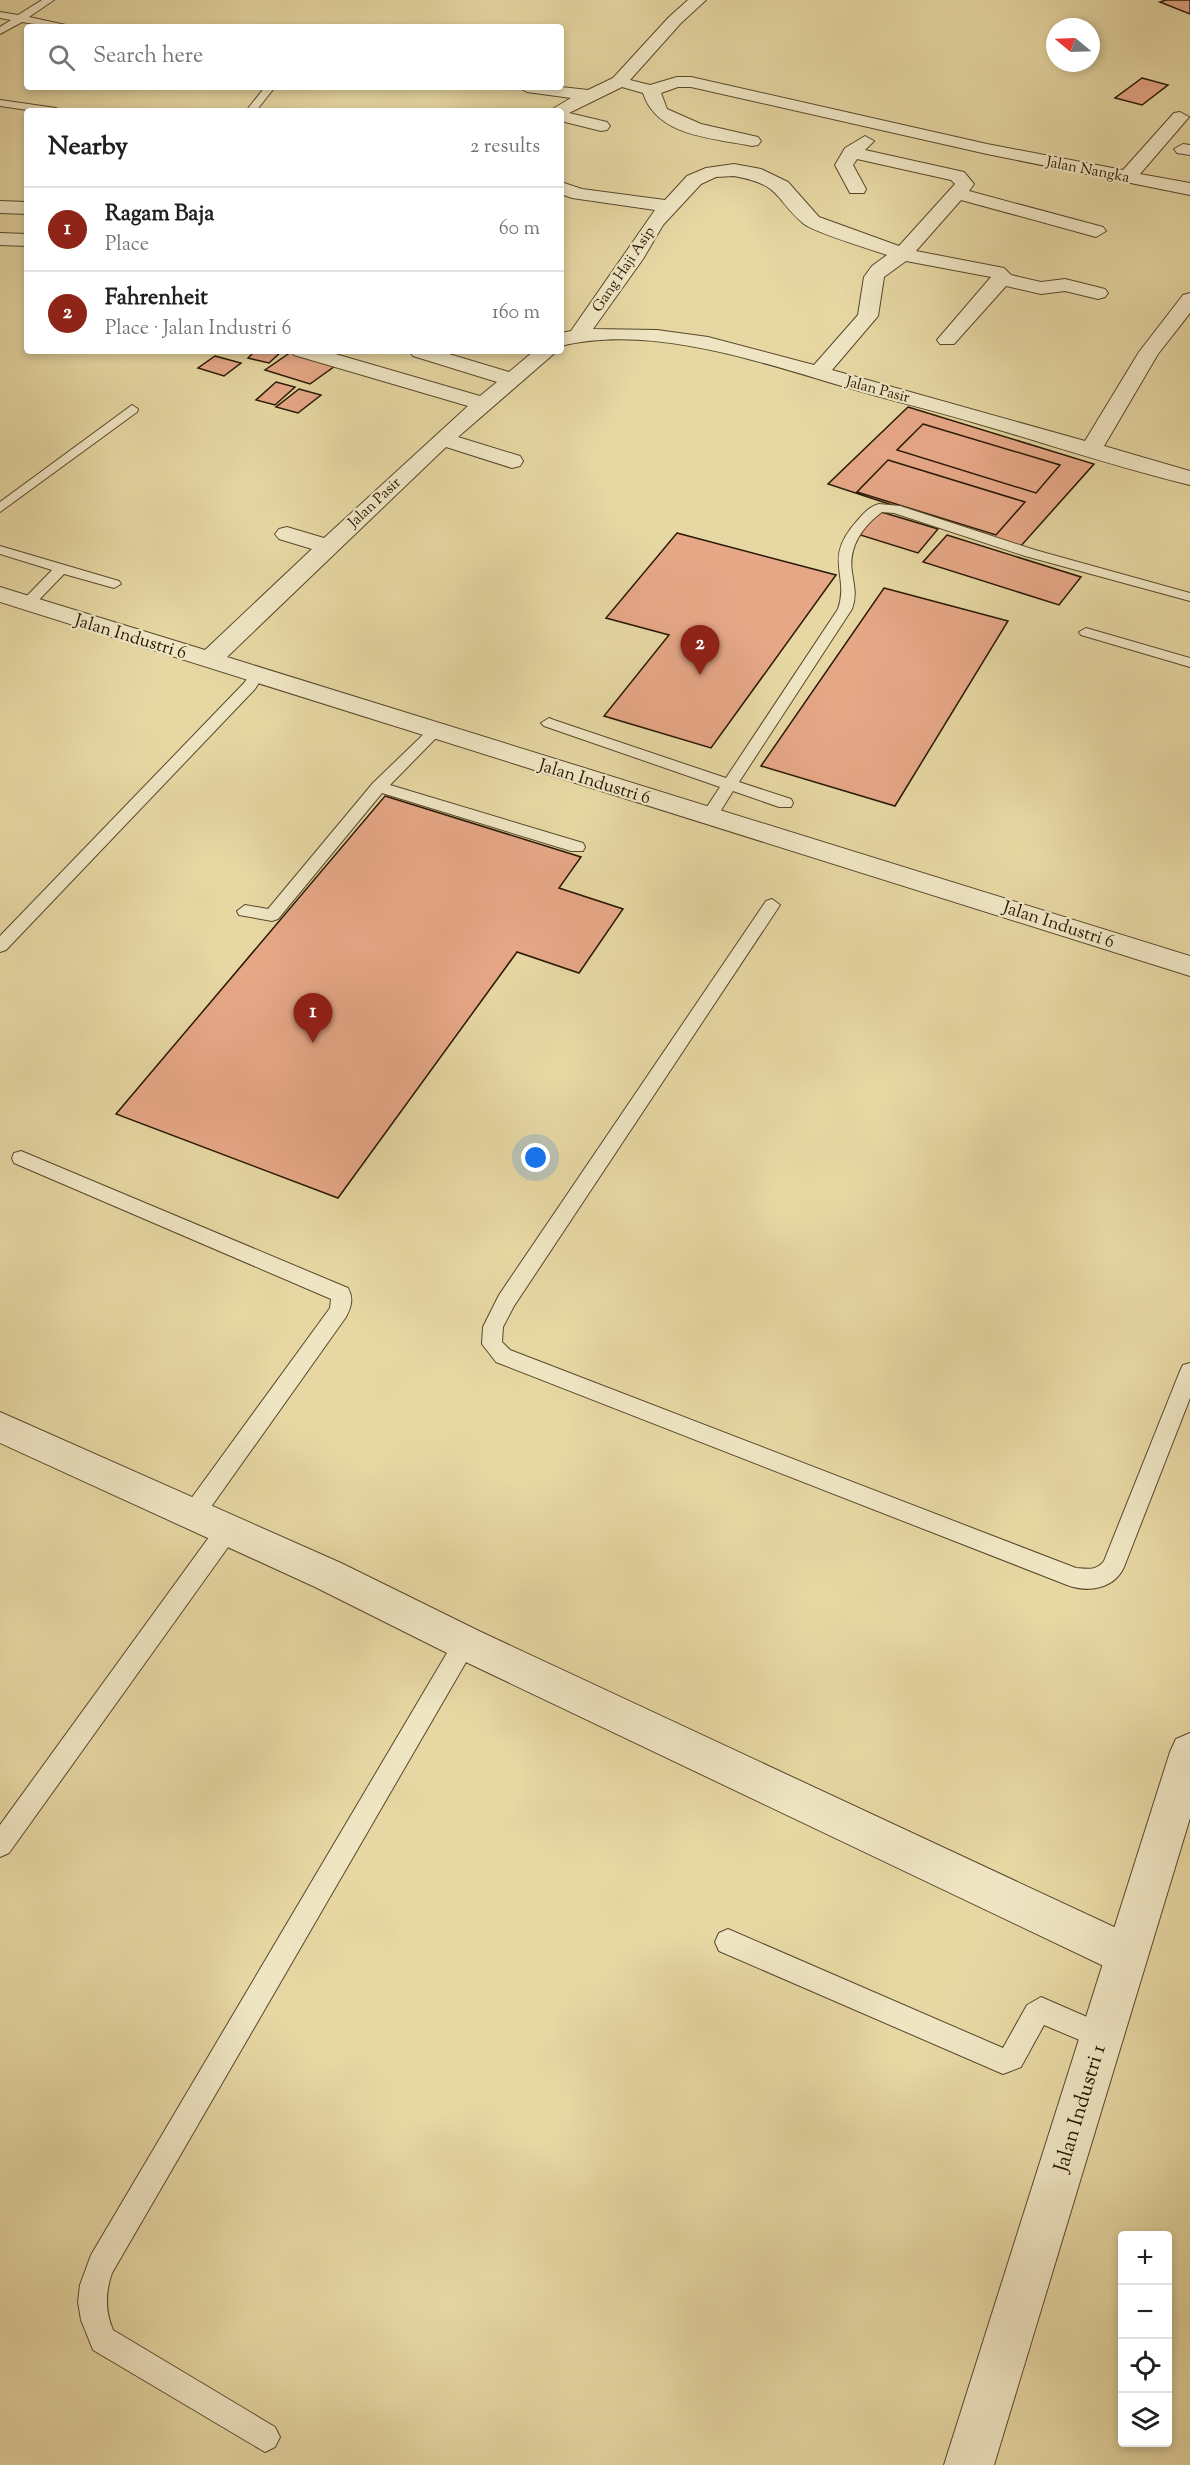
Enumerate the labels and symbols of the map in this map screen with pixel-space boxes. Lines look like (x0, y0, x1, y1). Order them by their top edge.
north arrow (1046, 18, 1100, 72)
street label: Jalan Nangka (1043, 152, 1131, 189)
street label: Gang Haji Asip (588, 223, 661, 317)
street label: Jalan Pasir (842, 372, 912, 409)
street label: Jalan Pasir (343, 473, 406, 534)
street label: Jalan Industri 6 (70, 608, 190, 667)
pin: 2 (680, 626, 720, 675)
street label: Jalan Industri 6 (534, 753, 654, 812)
street label: Jalan Industri 6 (998, 895, 1118, 956)
pin: 1 (294, 994, 332, 1043)
your location (521, 1143, 550, 1172)
street label: Jalan Industri 1 (1047, 2041, 1115, 2177)

